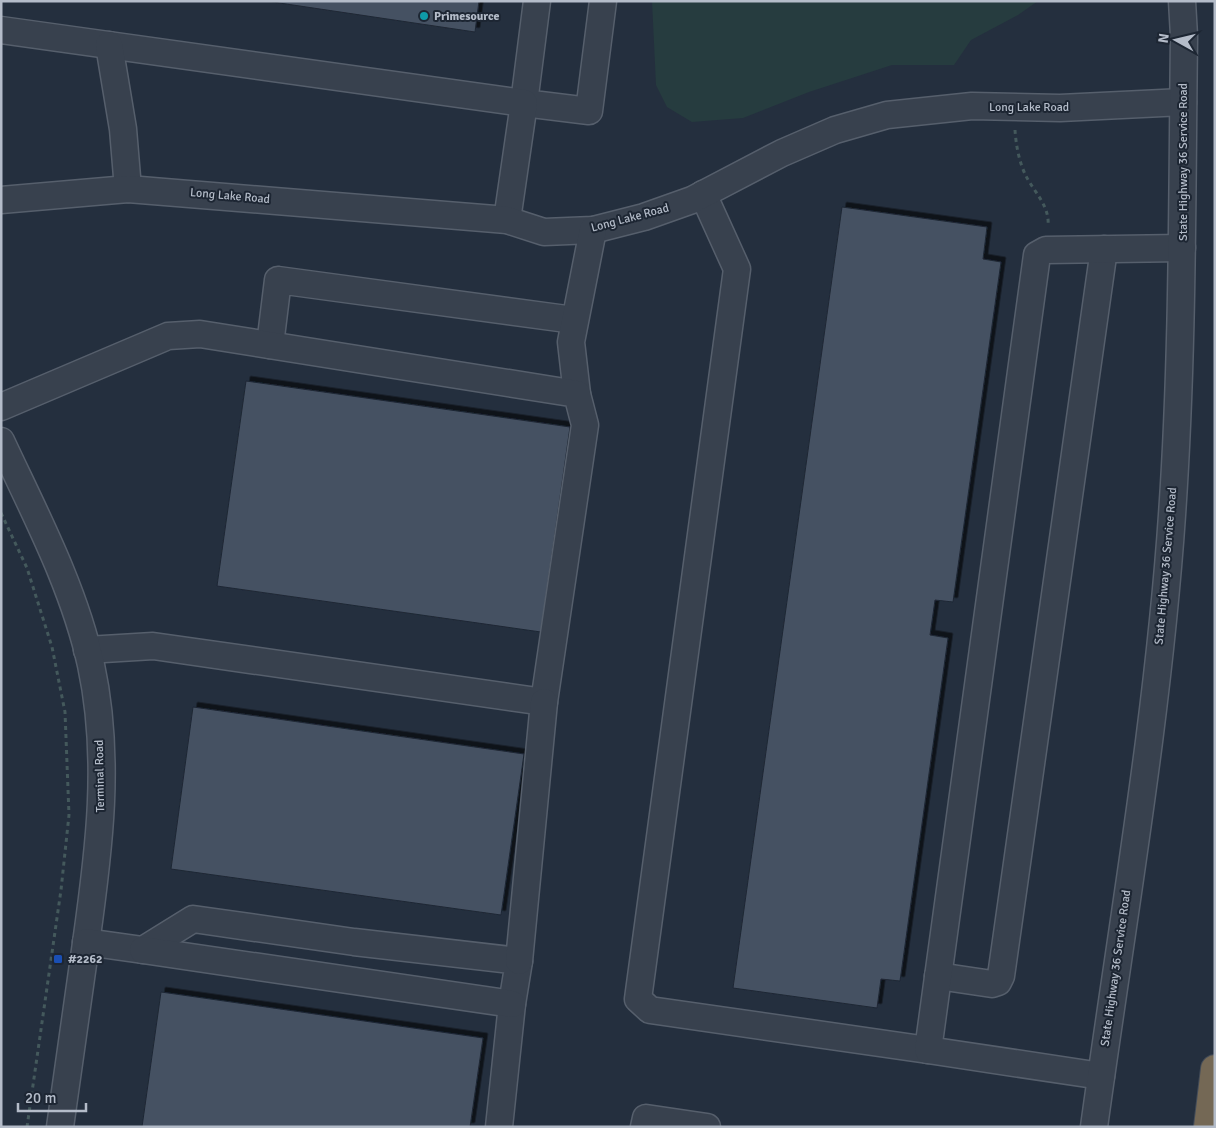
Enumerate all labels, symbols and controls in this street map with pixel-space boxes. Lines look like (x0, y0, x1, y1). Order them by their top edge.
place label: Primesource (434, 9, 500, 24)
marker: Primesource (418, 10, 430, 22)
north arrow (1151, 15, 1201, 65)
text: N (1155, 32, 1173, 44)
street label: State Highway 36 Service Road (1176, 83, 1191, 241)
street label: Long Lake Road (989, 100, 1069, 115)
street label: Long Lake Road (189, 185, 271, 207)
street label: Long Lake Road (589, 200, 671, 236)
street label: State Highway 36 Service Road (1152, 487, 1180, 645)
street label: Terminal Road (92, 740, 108, 812)
street label: State Highway 36 Service Road (1098, 889, 1134, 1047)
place label: #2262 (68, 952, 103, 967)
marker: #2262 (52, 953, 64, 965)
scale bar (18, 1080, 85, 1112)
text: 20 m (25, 1089, 56, 1107)

